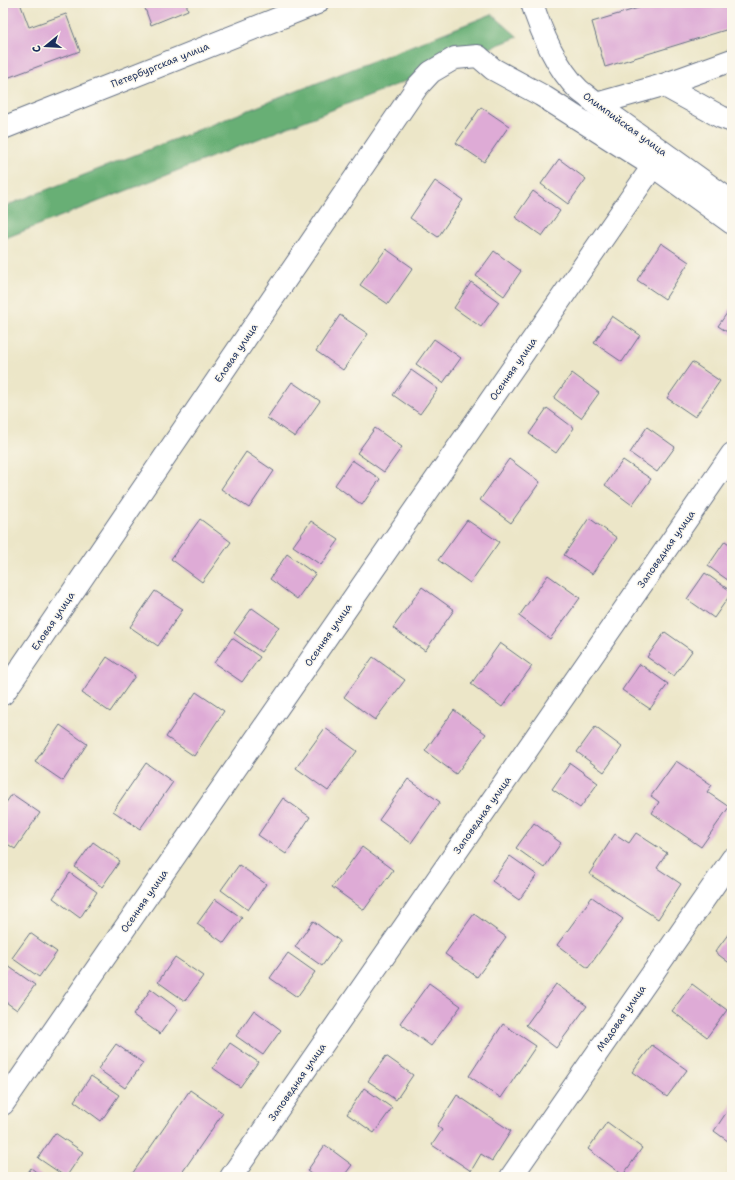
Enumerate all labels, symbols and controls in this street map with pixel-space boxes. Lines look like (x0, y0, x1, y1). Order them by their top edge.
north arrow (26, 26, 66, 66)
street label: Петербургская улица (109, 39, 212, 91)
text: С (29, 43, 45, 54)
street label: Олимпийская улица (580, 89, 670, 159)
street label: Еловая улица (212, 320, 261, 385)
street label: Осенняя улица (486, 334, 540, 403)
street label: Заповедная улица (634, 507, 698, 590)
street label: Еловая улица (29, 588, 78, 653)
street label: Осенняя улица (301, 600, 355, 669)
street label: Заповедная улица (450, 773, 514, 856)
street label: Осенняя улица (117, 866, 171, 935)
street label: Медовая улица (593, 982, 649, 1054)
street label: Заповедная улица (265, 1040, 329, 1123)

